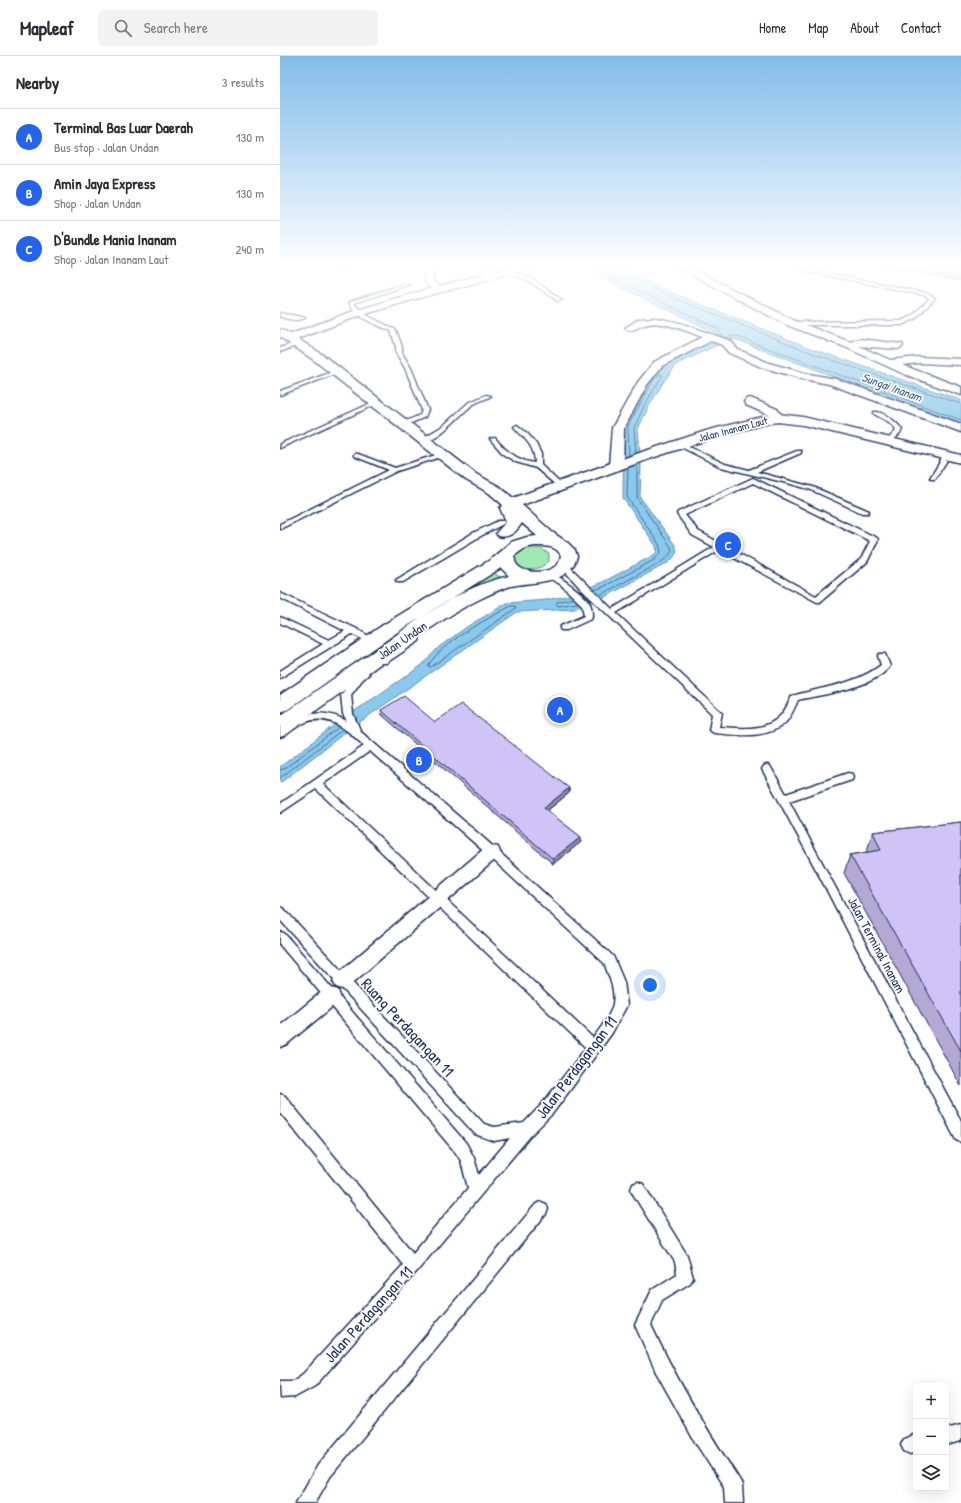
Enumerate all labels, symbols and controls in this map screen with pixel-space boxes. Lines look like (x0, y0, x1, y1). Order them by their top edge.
search box (98, 10, 378, 46)
text: Mapleaf (20, 15, 74, 41)
icon: search (112, 17, 134, 39)
text: Search here (144, 17, 208, 38)
text: Home (759, 18, 786, 37)
text: Map (808, 18, 828, 37)
text: About (850, 18, 879, 37)
text: Contact (901, 18, 941, 37)
text: Nearby (16, 71, 59, 94)
text: 3 results (222, 73, 264, 91)
text: Terminal Bas Luar Daerah (54, 117, 193, 138)
text: A (26, 128, 32, 146)
text: 130 m (236, 128, 264, 146)
text: Bus stop · Jalan Undan (54, 138, 159, 156)
text: Amin Jaya Express (54, 173, 155, 194)
text: B (26, 184, 32, 202)
text: 130 m (236, 184, 264, 202)
text: Shop · Jalan Undan (54, 194, 141, 212)
text: D'Bundle Mania Inanam (54, 229, 177, 250)
text: C (25, 240, 33, 258)
text: 240 m (235, 240, 264, 258)
text: Shop · Jalan Inanam Laut (54, 250, 169, 268)
water label: Sungai Inanam (860, 368, 925, 406)
street label: Jalan Inanam Laut (697, 413, 769, 445)
pin: C (715, 530, 741, 560)
street label: Jalan Undan (374, 616, 430, 664)
pin: A (547, 695, 573, 725)
pin: B (406, 745, 432, 775)
street label: Jalan Terminal Inanam (844, 894, 910, 996)
street label: Ruang Perdagangan 11 (357, 973, 460, 1081)
your location (640, 975, 660, 995)
street label: Jalan Perdagangan 11 (530, 1011, 622, 1123)
street label: Jalan Perdagangan 11 (319, 1261, 417, 1367)
map controls (913, 1383, 949, 1491)
button: + (913, 1383, 949, 1419)
button: − (913, 1419, 949, 1455)
button: layers (913, 1455, 949, 1491)

